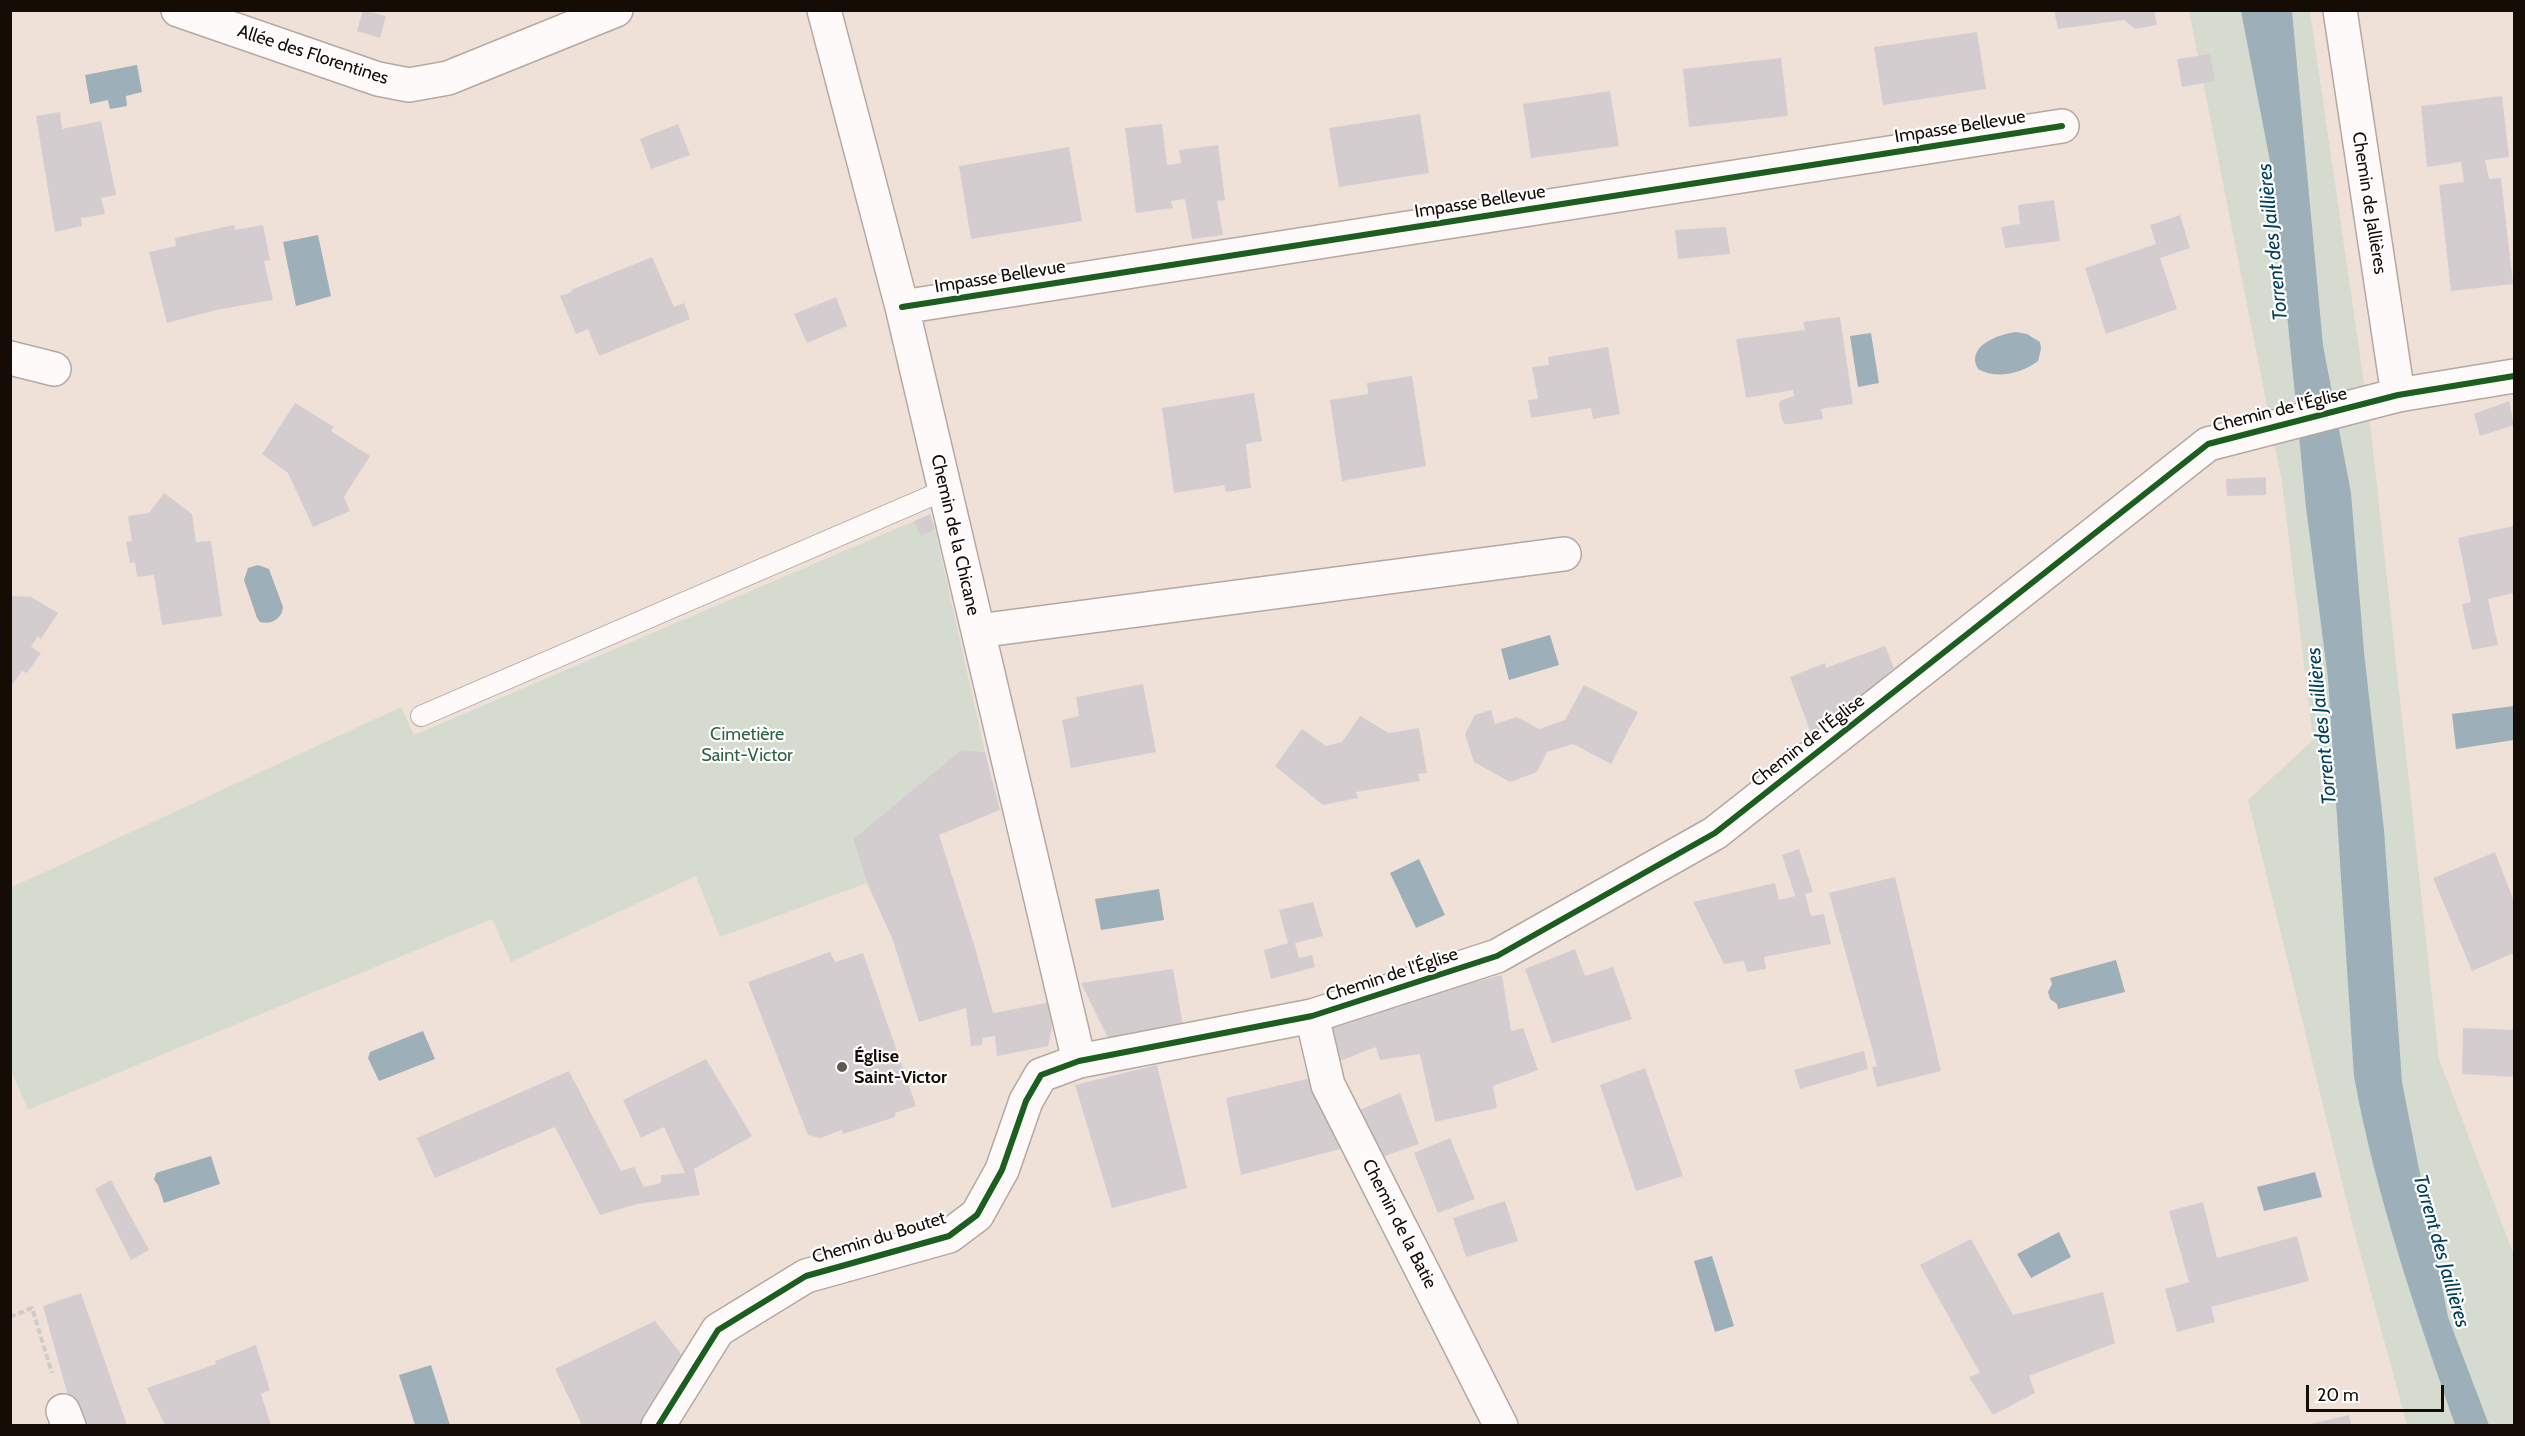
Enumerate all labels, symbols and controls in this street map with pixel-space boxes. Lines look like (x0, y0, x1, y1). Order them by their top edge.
street label: Allée des Florentines (235, 20, 391, 90)
street label: Impasse Bellevue (1893, 106, 2027, 148)
street label: Chemin de Jallières (2347, 130, 2391, 276)
water label: Torrent des Jaillières (2253, 162, 2293, 322)
street label: Impasse Bellevue (1413, 181, 1547, 223)
street label: Impasse Bellevue (933, 256, 1067, 298)
street label: Chemin de l'Église (2211, 383, 2349, 437)
street label: Chemin de la Chicane (926, 452, 984, 618)
water label: Torrent des Jaillières (2302, 646, 2342, 806)
street label: Chemin de l'Église (1747, 690, 1869, 792)
park label: Cimetière Saint-Victor (701, 724, 793, 766)
street label: Chemin de l'Église (1323, 943, 1461, 1007)
place label: Église Saint-Victor (854, 1046, 947, 1088)
marker: Église Saint-Victor (835, 1060, 849, 1074)
street label: Chemin de la Batie (1357, 1156, 1441, 1292)
water label: Torrent des Jaillières (2408, 1172, 2474, 1330)
street label: Chemin du Boutet (810, 1207, 948, 1269)
scale bar (2309, 1373, 2447, 1411)
text: 20 m (2317, 1384, 2359, 1406)

